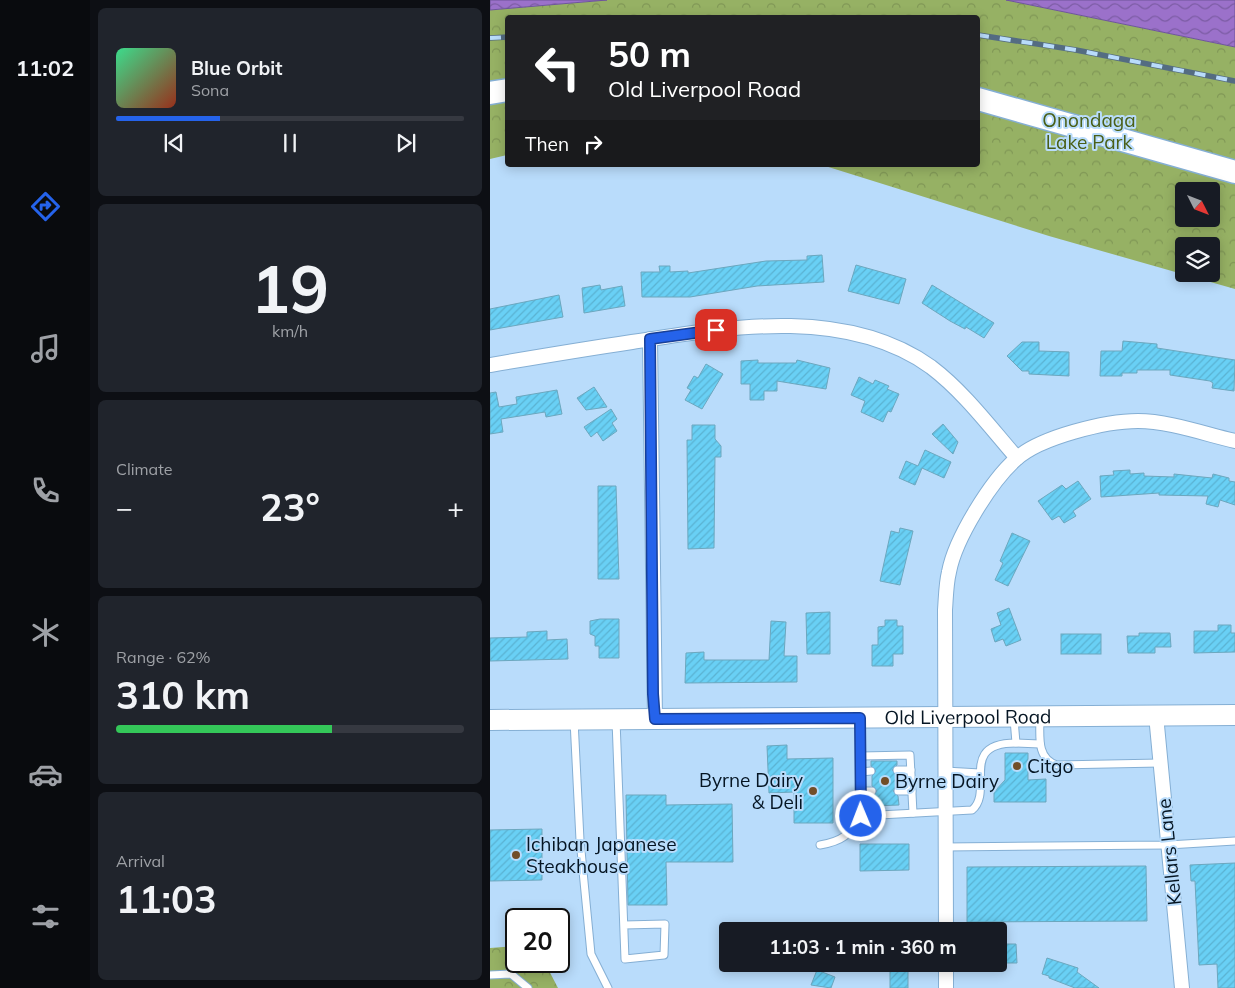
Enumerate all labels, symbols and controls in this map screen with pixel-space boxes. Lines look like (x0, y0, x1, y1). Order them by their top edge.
text: 50 m (608, 32, 691, 76)
icon: left (525, 35, 590, 100)
text: 11:02 (16, 54, 74, 82)
text: Blue Orbit (191, 56, 282, 80)
text: Old Liverpool Road (608, 75, 801, 103)
text: Sona (191, 80, 229, 100)
park label: Onondaga Lake Park (1042, 108, 1136, 154)
icon: previous (160, 129, 188, 157)
icon: pause (276, 129, 304, 157)
icon: next (392, 129, 420, 157)
icon: right (579, 130, 607, 158)
text: Then (525, 132, 569, 156)
north arrow (1175, 182, 1220, 228)
map controls (1175, 182, 1220, 282)
icon: directions (28, 189, 63, 224)
button: layers (1175, 237, 1220, 282)
text: 19 (251, 248, 329, 329)
pin (695, 309, 737, 351)
icon: arrive (702, 316, 730, 344)
text: km/h (272, 321, 308, 341)
icon: music (28, 331, 63, 366)
text: Climate (116, 459, 172, 479)
icon: phone (28, 473, 63, 508)
text: 23° (260, 483, 320, 531)
text: − (116, 490, 133, 525)
text: + (447, 490, 464, 525)
icon: climate (28, 615, 63, 650)
text: Range · 62% (116, 647, 211, 667)
text: 310 km (116, 671, 250, 719)
street label: Old Liverpool Road (884, 704, 1052, 729)
place label: Citgo (1027, 754, 1073, 778)
icon: car (28, 757, 63, 792)
marker: Citgo (1011, 760, 1023, 772)
place label: Byrne Dairy & Deli (699, 768, 803, 814)
place label: Byrne Dairy (895, 769, 999, 793)
marker: Byrne Dairy (879, 775, 891, 787)
marker: Byrne Dairy & Deli (807, 785, 819, 797)
position arrow (834, 789, 886, 841)
street label: Kellars Lane (1151, 798, 1187, 906)
place label: Ichiban Japanese Steakhouse (526, 832, 677, 878)
marker: Ichiban Japanese Steakhouse (510, 849, 522, 861)
text: Arrival (116, 851, 165, 871)
text: 11:03 (116, 875, 217, 923)
icon: filters (28, 899, 63, 934)
speed limit sign: 20 (505, 908, 570, 973)
text: 11:03 · 1 min · 360 m (769, 935, 957, 959)

